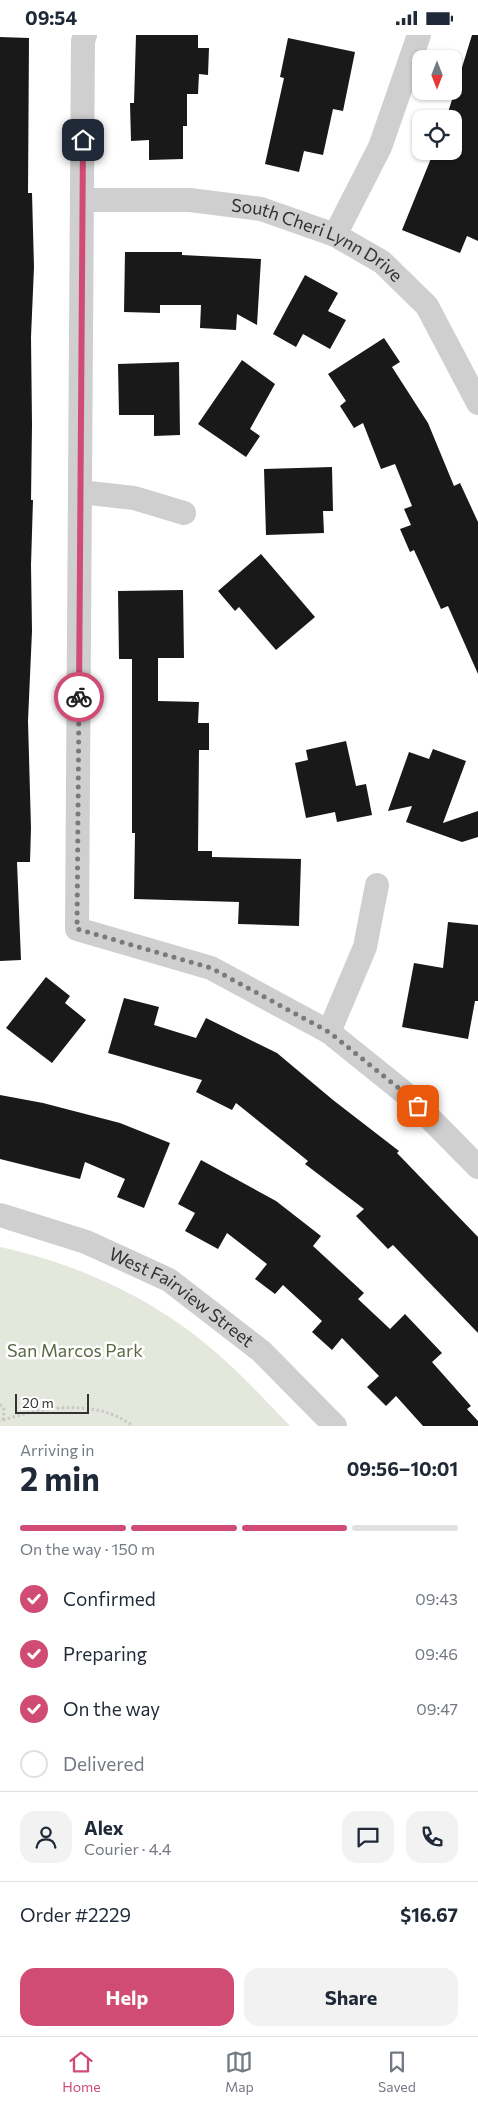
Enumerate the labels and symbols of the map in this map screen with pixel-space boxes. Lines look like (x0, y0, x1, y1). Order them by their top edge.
north arrow (412, 50, 462, 100)
pin (62, 119, 104, 161)
street label: South Cheri Lynn Drive (230, 193, 408, 286)
courier (54, 672, 104, 722)
pin (397, 1085, 439, 1127)
street label: West Fairview Street (106, 1242, 259, 1351)
park label: San Marcos Park (7, 1339, 143, 1361)
scale bar (15, 1391, 89, 1414)

